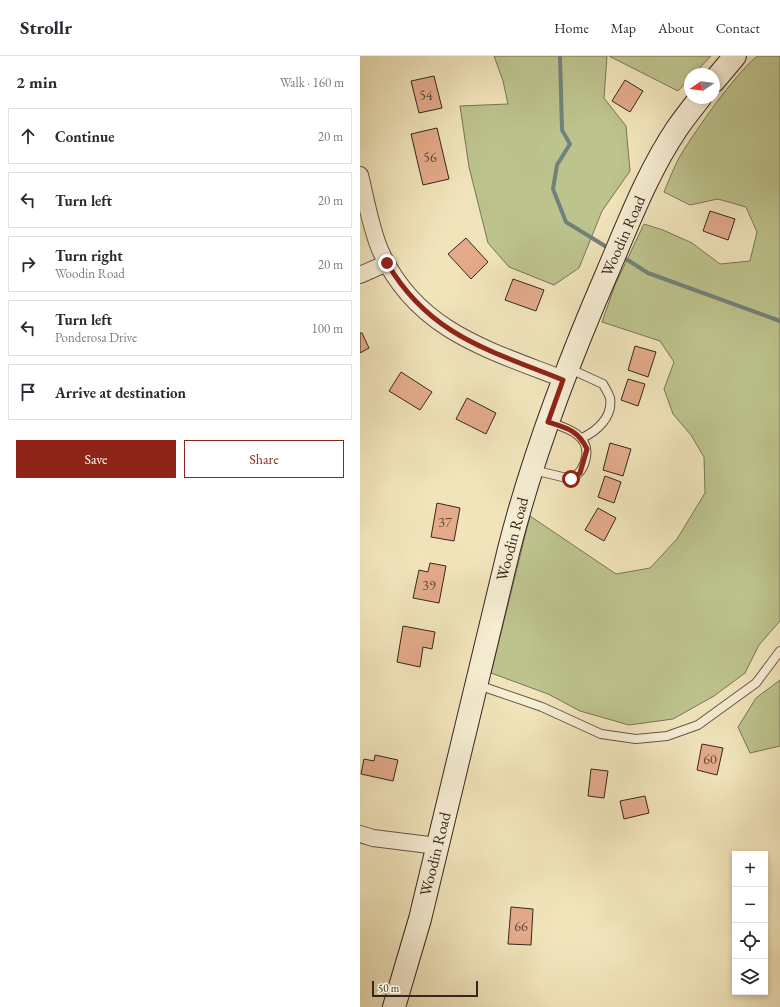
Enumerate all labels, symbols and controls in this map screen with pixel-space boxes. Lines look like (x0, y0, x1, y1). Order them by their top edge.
text: Strollr (20, 15, 72, 40)
text: Home (554, 19, 589, 37)
text: Map (611, 19, 636, 37)
text: About (658, 19, 694, 37)
text: Contact (716, 19, 760, 37)
north arrow (684, 68, 720, 104)
text: 2 min (16, 71, 57, 93)
text: Walk · 160 m (280, 74, 344, 91)
house number: 54 (419, 86, 433, 104)
icon: ahead (17, 125, 39, 147)
text: Continue (55, 127, 115, 146)
text: 20 m (318, 128, 343, 145)
house number: 56 (423, 148, 437, 166)
icon: left (17, 189, 39, 211)
text: Turn left (55, 191, 112, 210)
text: 20 m (318, 192, 343, 209)
street label: Woodin Road (596, 192, 650, 280)
text: Turn right (55, 246, 123, 265)
icon: right (17, 253, 39, 275)
route end (378, 254, 396, 272)
text: 20 m (318, 256, 343, 273)
text: Woodin Road (55, 265, 125, 282)
text: Turn left (55, 310, 112, 329)
icon: left (17, 317, 39, 339)
text: 100 m (312, 320, 343, 337)
text: Ponderosa Drive (55, 329, 137, 346)
icon: arrive (17, 381, 39, 403)
text: Arrive at destination (55, 383, 186, 402)
button: Save (16, 440, 176, 478)
button: Share (184, 440, 344, 478)
route start (562, 470, 580, 488)
street label: Woodin Road (491, 494, 534, 583)
house number: 37 (438, 513, 452, 531)
house number: 39 (422, 576, 436, 594)
house number: 60 (703, 750, 717, 768)
street label: Woodin Road (414, 809, 456, 898)
map controls (732, 851, 768, 995)
button: + (732, 851, 768, 887)
button: − (732, 887, 768, 923)
house number: 66 (514, 917, 528, 935)
button: locate (732, 923, 768, 959)
button: layers (732, 959, 768, 995)
scale bar (372, 979, 478, 998)
text: 50 m (378, 981, 399, 995)

